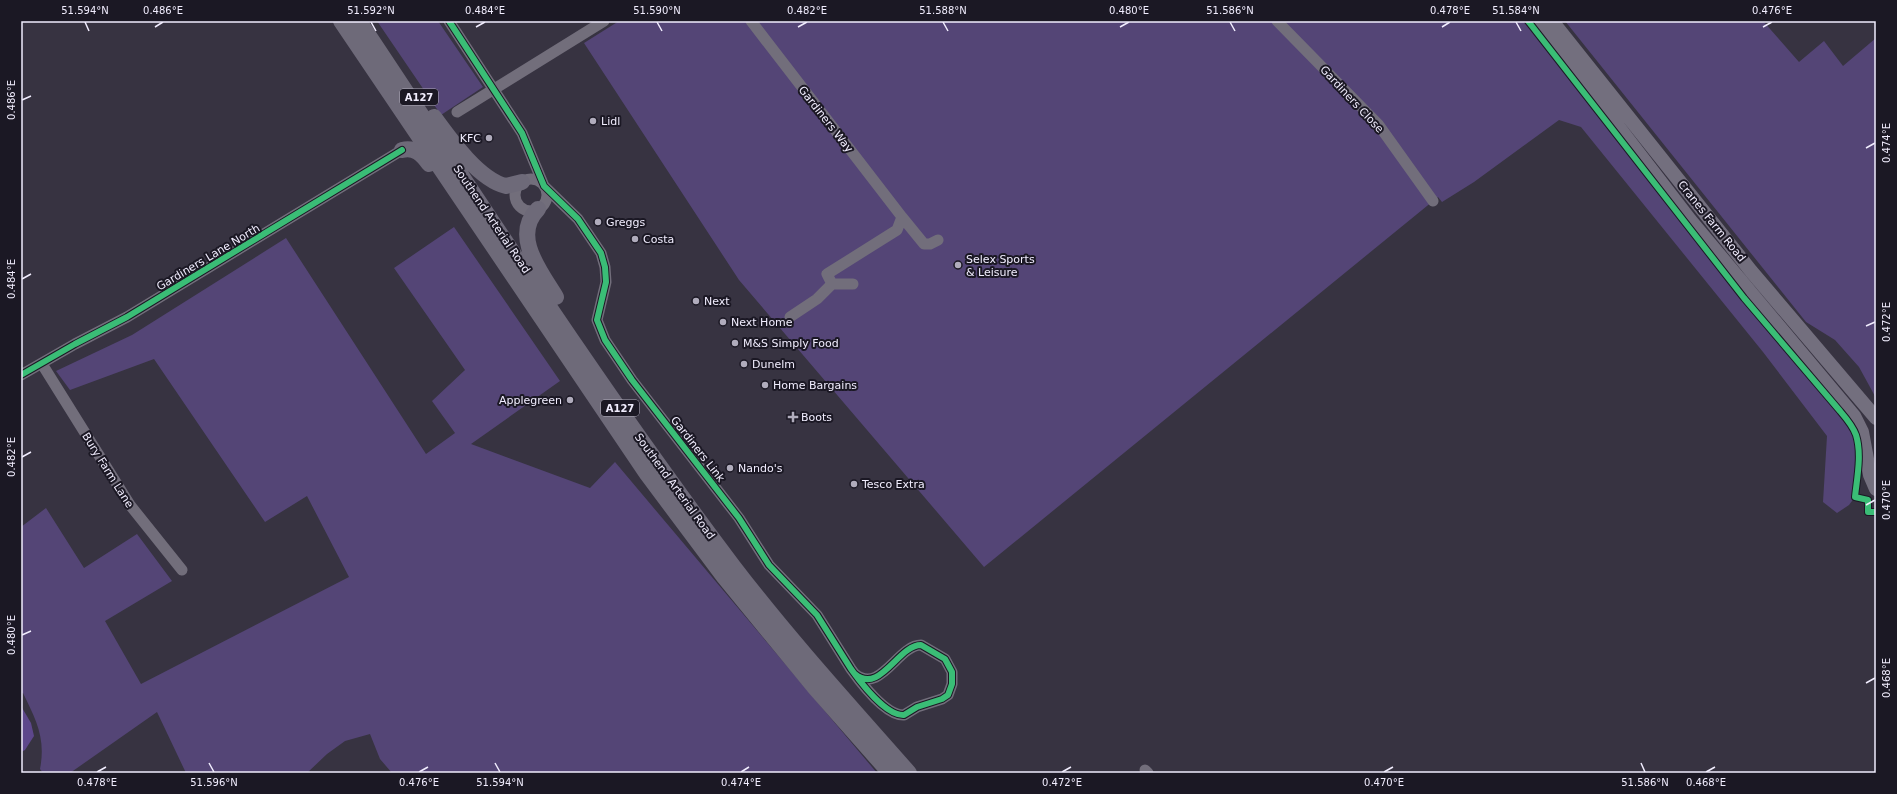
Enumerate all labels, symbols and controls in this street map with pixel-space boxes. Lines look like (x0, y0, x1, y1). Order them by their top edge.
text: 51.594°N (61, 5, 109, 16)
text: 0.486°E (143, 5, 183, 16)
text: 51.592°N (347, 5, 395, 16)
text: 0.484°E (465, 5, 505, 16)
text: 51.590°N (633, 5, 681, 16)
text: 0.482°E (787, 5, 827, 16)
text: 51.588°N (919, 5, 967, 16)
text: 0.480°E (1109, 5, 1149, 16)
text: 51.586°N (1206, 5, 1254, 16)
text: 0.478°E (1430, 5, 1470, 16)
text: 51.584°N (1492, 5, 1540, 16)
text: 0.476°E (1752, 5, 1792, 16)
street label: Gardiners Close (1317, 63, 1386, 136)
text: 0.486°E (6, 80, 17, 120)
street label: Gardiners Way (796, 84, 856, 155)
road number: A127 (400, 89, 438, 105)
place label: Lidl (601, 115, 620, 128)
marker: Lidl (588, 116, 598, 126)
text: 0.474°E (1881, 123, 1892, 163)
place label: KFC (460, 132, 481, 145)
marker: KFC (484, 133, 494, 143)
street label: Southend Arterial Road (450, 163, 533, 276)
street label: Cranes Farm Road (1675, 178, 1748, 264)
place label: Greggs (606, 216, 646, 229)
marker: Greggs (593, 217, 603, 227)
street label: Gardiners Lane North (154, 221, 262, 293)
place label: Costa (643, 233, 674, 246)
marker: Costa (630, 234, 640, 244)
place label: Selex Sports & Leisure (966, 253, 1035, 279)
text: 0.484°E (6, 259, 17, 299)
marker: Selex Sports & Leisure (953, 260, 963, 270)
place label: Next (704, 295, 730, 308)
marker: Next (691, 296, 701, 306)
text: 0.472°E (1881, 302, 1892, 342)
place label: Next Home (731, 316, 793, 329)
marker: Next Home (718, 317, 728, 327)
place label: M&S Simply Food (743, 337, 839, 350)
marker: M&S Simply Food (730, 338, 740, 348)
place label: Dunelm (752, 358, 795, 371)
marker: Dunelm (739, 359, 749, 369)
place label: Home Bargains (773, 379, 857, 392)
marker: Home Bargains (760, 380, 770, 390)
place label: Applegreen (499, 394, 562, 407)
marker: Applegreen (565, 395, 575, 405)
road number: A127 (601, 400, 639, 416)
place label: Boots (801, 411, 832, 424)
marker: Boots (788, 412, 798, 422)
street label: Gardiners Link (668, 414, 728, 485)
street label: Bury Farm Lane (79, 430, 136, 510)
street label: Southend Arterial Road (632, 431, 717, 542)
text: 0.482°E (6, 437, 17, 477)
place label: Nando's (738, 462, 783, 475)
marker: Nando's (725, 463, 735, 473)
place label: Tesco Extra (861, 478, 925, 491)
marker: Tesco Extra (849, 479, 859, 489)
text: 0.470°E (1881, 480, 1892, 520)
text: 0.480°E (6, 615, 17, 655)
text: 0.468°E (1881, 658, 1892, 698)
text: 0.478°E (77, 777, 117, 788)
text: 51.596°N (190, 777, 238, 788)
text: 0.476°E (399, 777, 439, 788)
text: 51.594°N (476, 777, 524, 788)
text: 0.474°E (721, 777, 761, 788)
text: 0.472°E (1042, 777, 1082, 788)
text: 0.470°E (1364, 777, 1404, 788)
text: 51.586°N (1621, 777, 1669, 788)
text: 0.468°E (1686, 777, 1726, 788)

